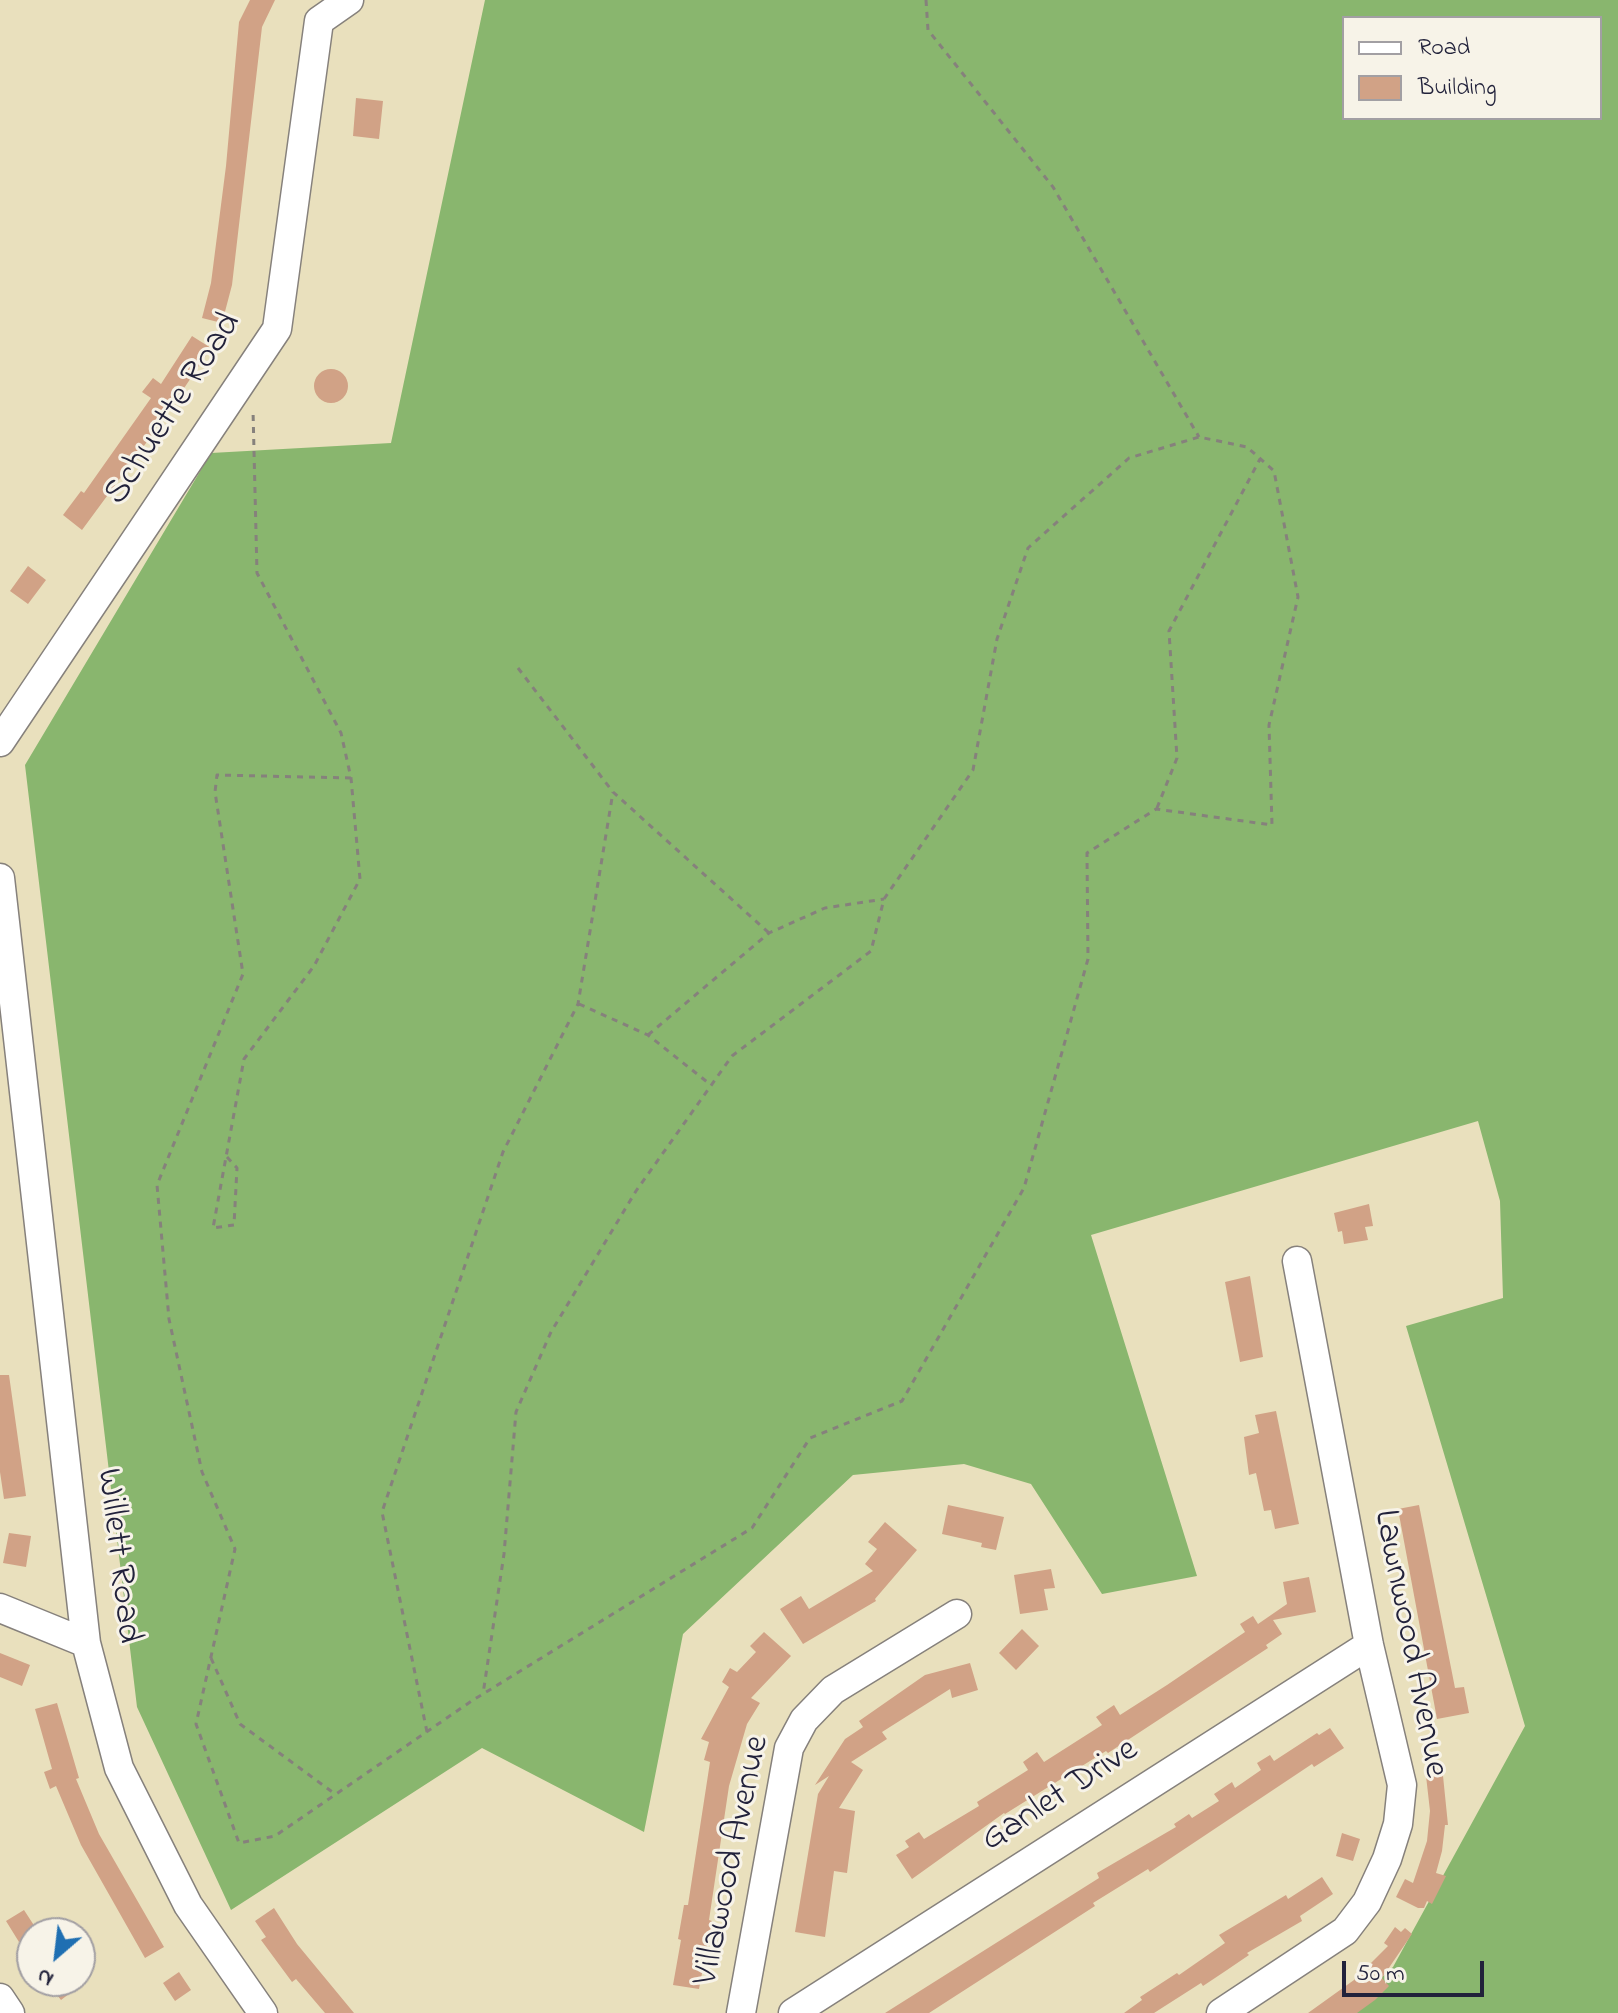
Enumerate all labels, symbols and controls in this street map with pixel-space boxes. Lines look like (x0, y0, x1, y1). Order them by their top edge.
legend (1342, 16, 1602, 120)
text: Road (1418, 31, 1470, 66)
text: Building (1418, 71, 1497, 106)
street label: Schuette Road (97, 306, 253, 514)
street label: Willett Road (84, 1466, 148, 1646)
street label: Lawnwood Avenue (1361, 1507, 1455, 1781)
street label: Ganlet Drive (975, 1730, 1147, 1864)
street label: Villawood Avenue (686, 1732, 782, 1990)
north arrow (16, 1917, 96, 1997)
scale bar (1346, 1945, 1488, 1995)
text: 50 m (1356, 1957, 1405, 1992)
text: N (32, 1959, 60, 1994)

